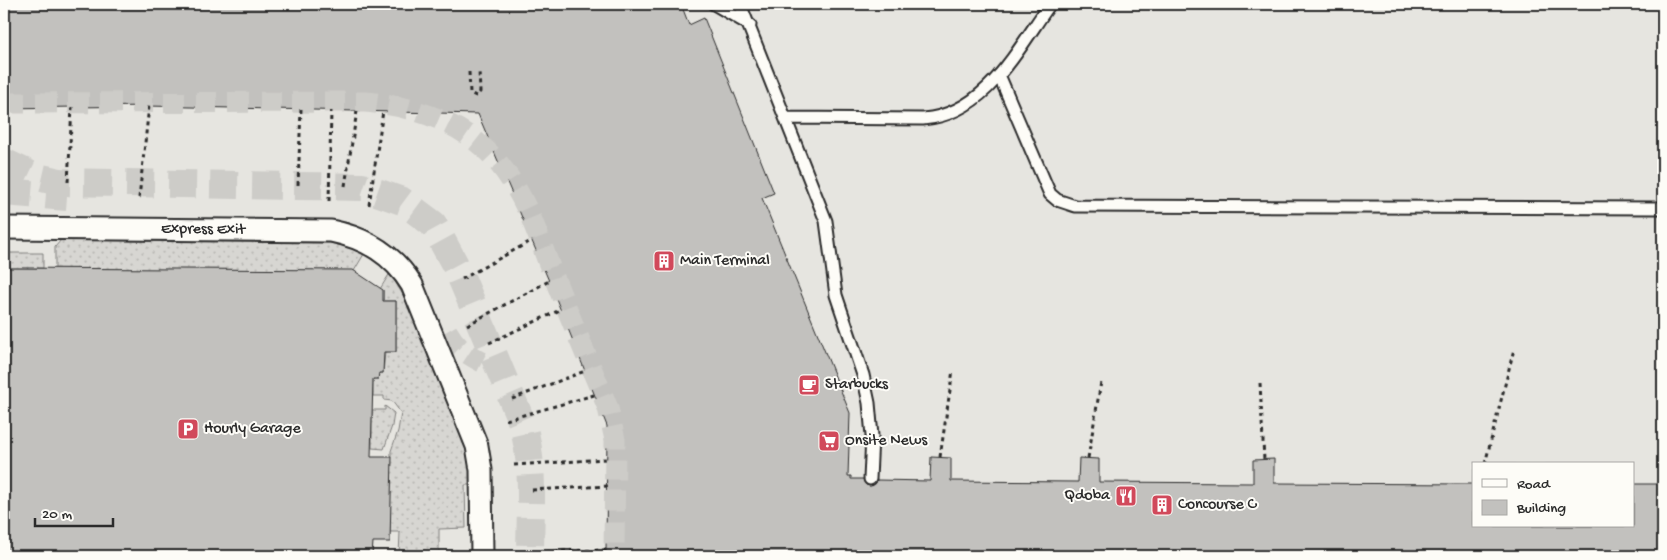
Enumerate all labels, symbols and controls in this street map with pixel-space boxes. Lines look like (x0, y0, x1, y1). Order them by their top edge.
street label: Express Exit (161, 220, 247, 240)
building icon: Main Terminal (652, 249, 676, 273)
place label: Main Terminal (680, 252, 770, 271)
cafe icon: Starbucks (797, 373, 821, 397)
place label: Starbucks (825, 376, 889, 395)
parking icon: Hourly Garage (176, 417, 200, 441)
place label: Hourly Garage (204, 420, 301, 439)
supermarket icon: Onsite News (817, 429, 841, 453)
place label: Onsite News (845, 432, 928, 451)
legend (1472, 462, 1634, 528)
text: Road (1517, 476, 1551, 494)
restaurant icon: Qdoba (1114, 484, 1138, 508)
place label: Qdoba (1064, 487, 1111, 506)
building icon: Concourse C (1150, 493, 1174, 517)
scale bar (35, 495, 112, 527)
place label: Concourse C (1178, 496, 1257, 515)
text: Building (1516, 500, 1566, 518)
text: 20 m (42, 506, 72, 524)

